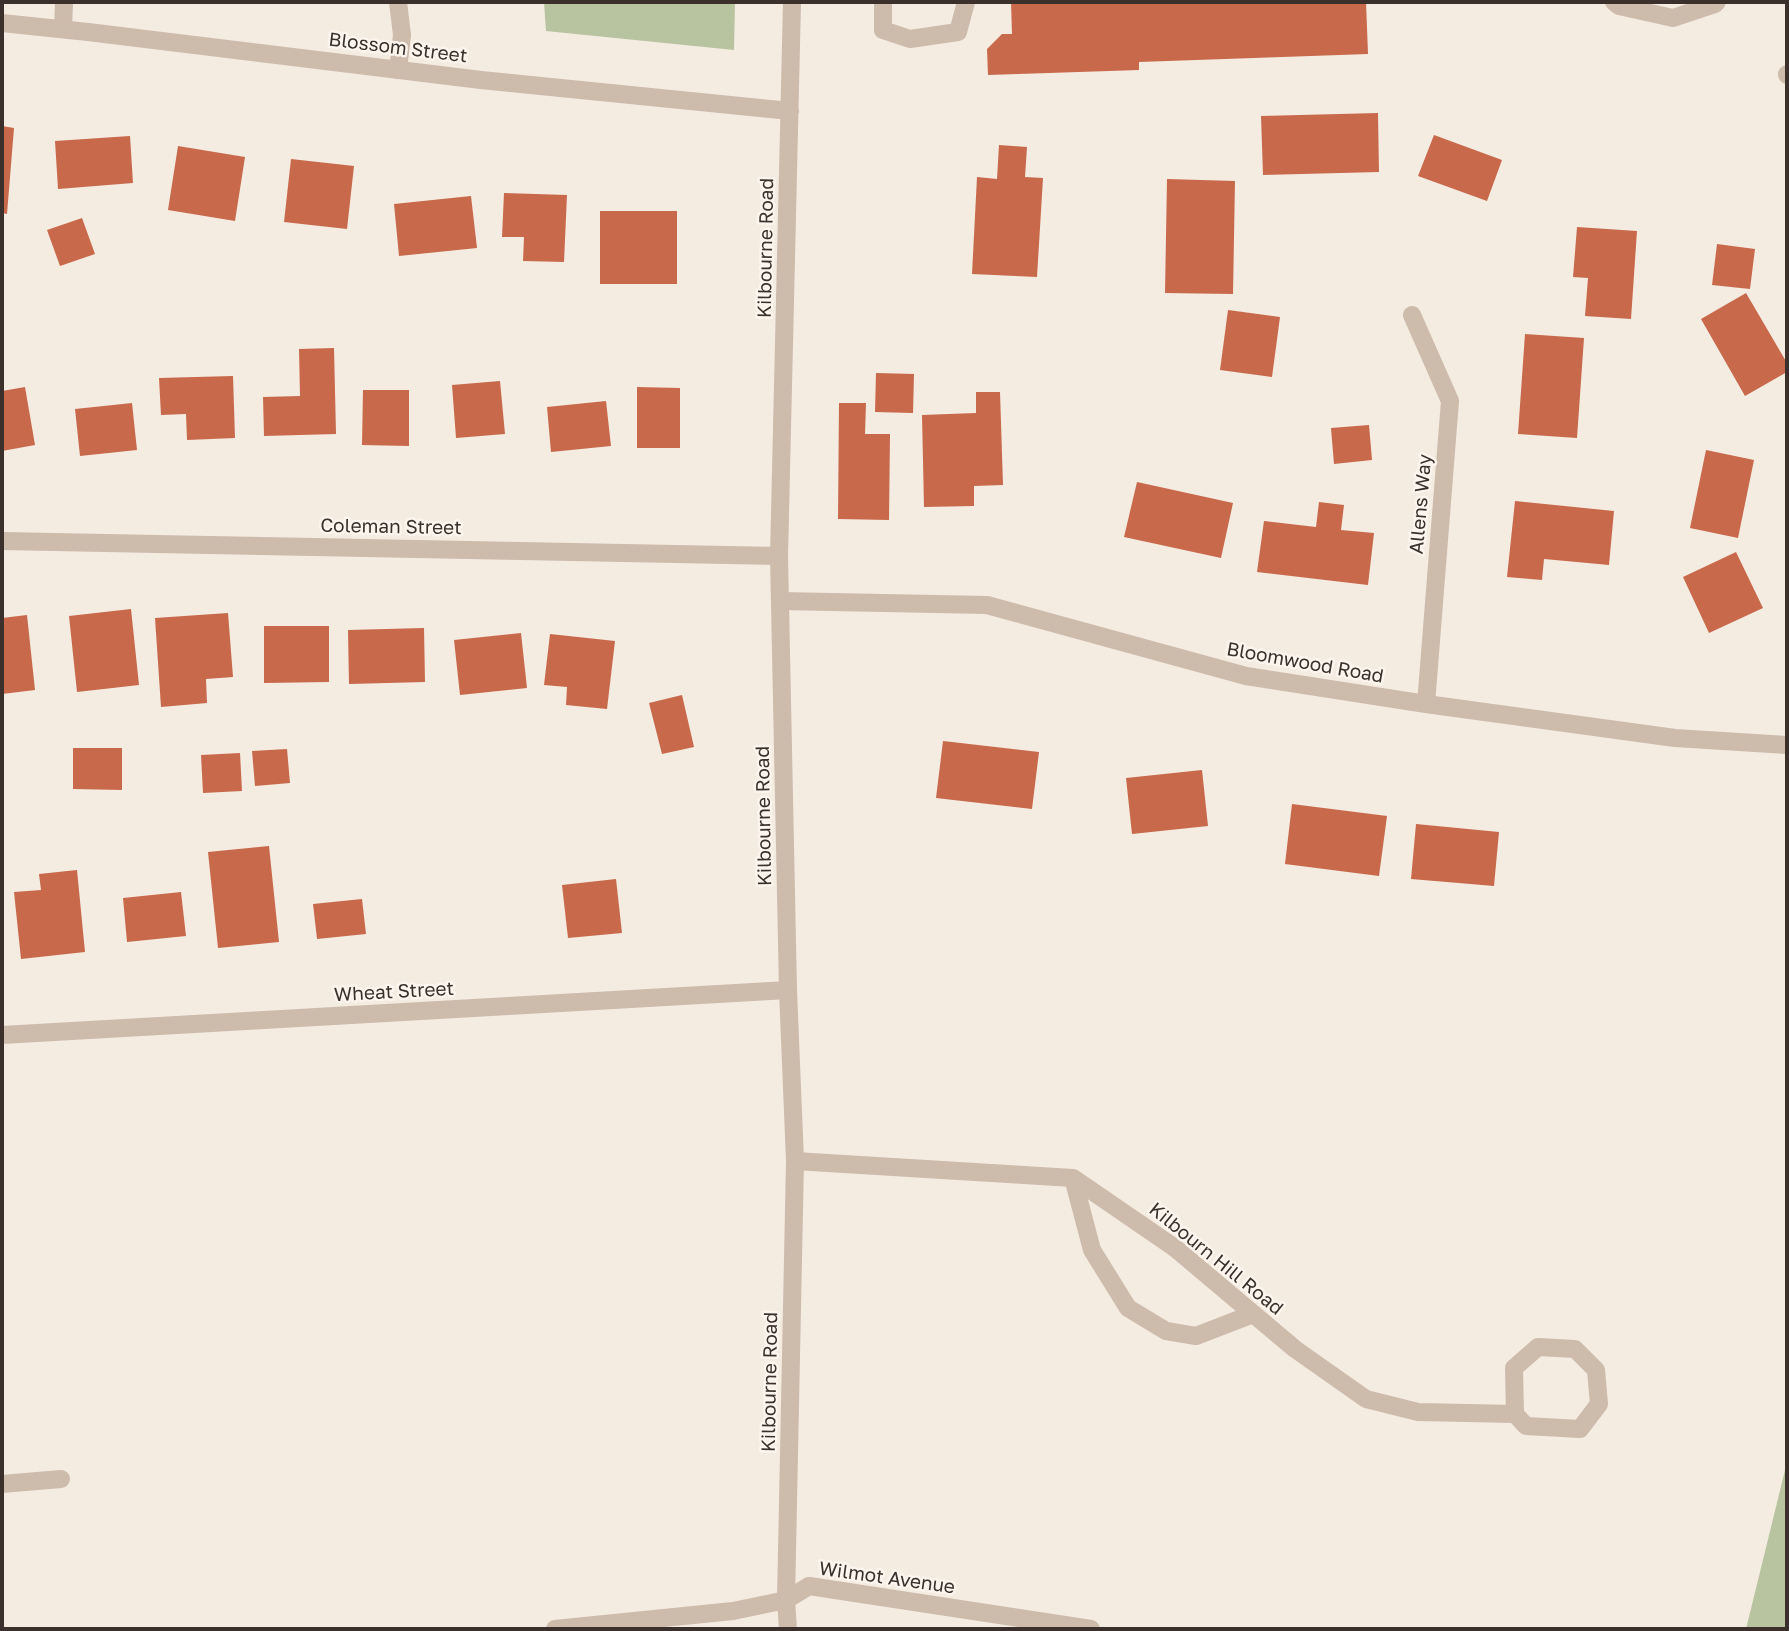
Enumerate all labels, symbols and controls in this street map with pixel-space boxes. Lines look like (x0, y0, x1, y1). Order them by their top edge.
street label: Blossom Street (327, 28, 469, 68)
street label: Kilbourne Road (753, 178, 779, 318)
street label: Allens Way (1405, 453, 1437, 555)
street label: Coleman Street (320, 514, 462, 540)
street label: Bloomwood Road (1225, 638, 1385, 688)
street label: Kilbourne Road (751, 746, 777, 886)
street label: Wheat Street (333, 977, 455, 1007)
street label: Kilbourn Hill Road (1144, 1198, 1288, 1320)
street label: Kilbourne Road (757, 1312, 783, 1452)
street label: Wilmot Avenue (818, 1557, 956, 1599)

